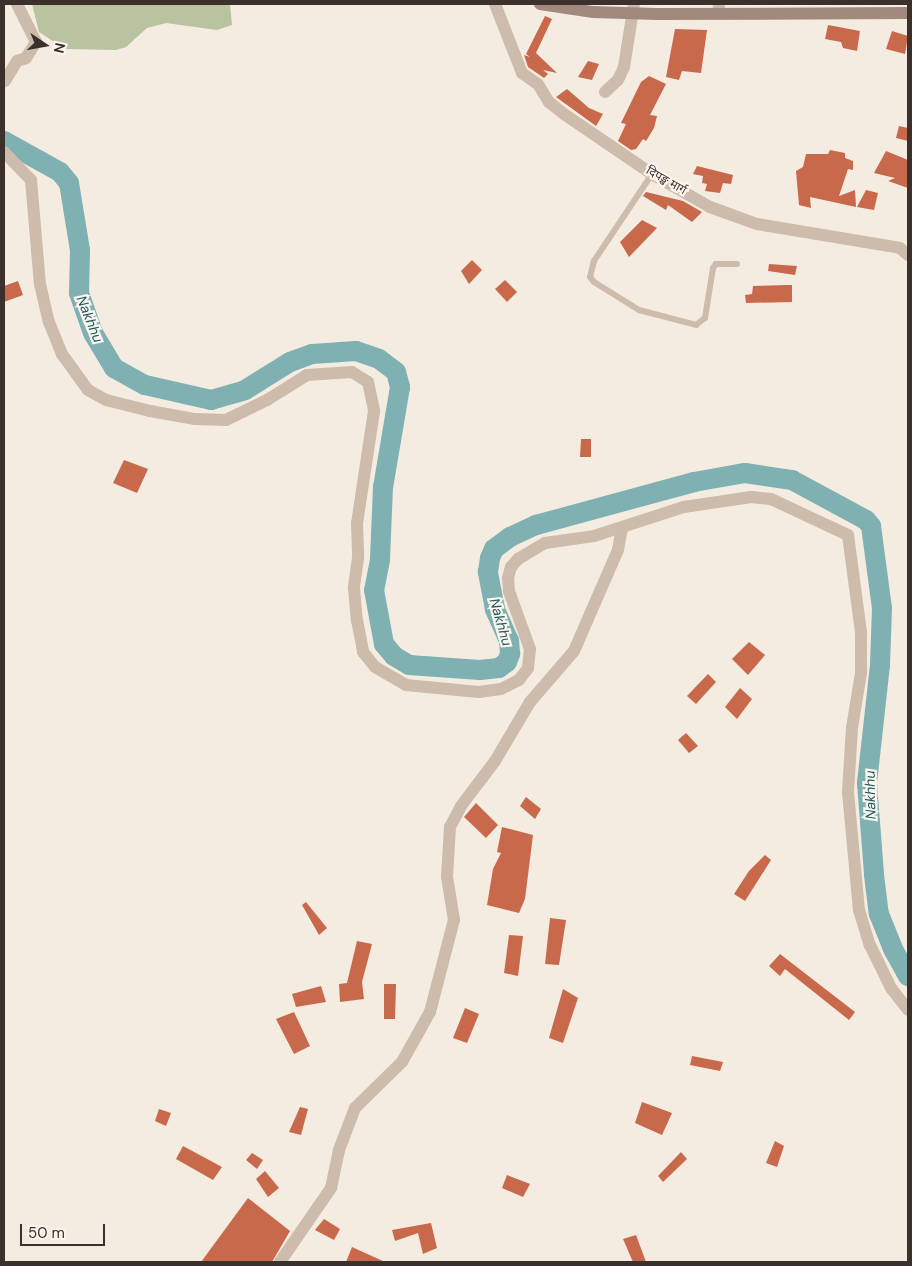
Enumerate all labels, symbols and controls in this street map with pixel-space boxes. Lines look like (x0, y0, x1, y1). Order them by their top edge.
north arrow (20, 20, 70, 70)
text: N (50, 41, 70, 55)
street label: दिपङ्ख मार्ग (643, 164, 689, 198)
water label: Nakhhu (73, 293, 107, 345)
water label: Nakhhu (486, 596, 516, 648)
water label: Nakhhu (861, 770, 879, 820)
scale bar (22, 1214, 108, 1246)
text: 50 m (28, 1223, 65, 1243)

